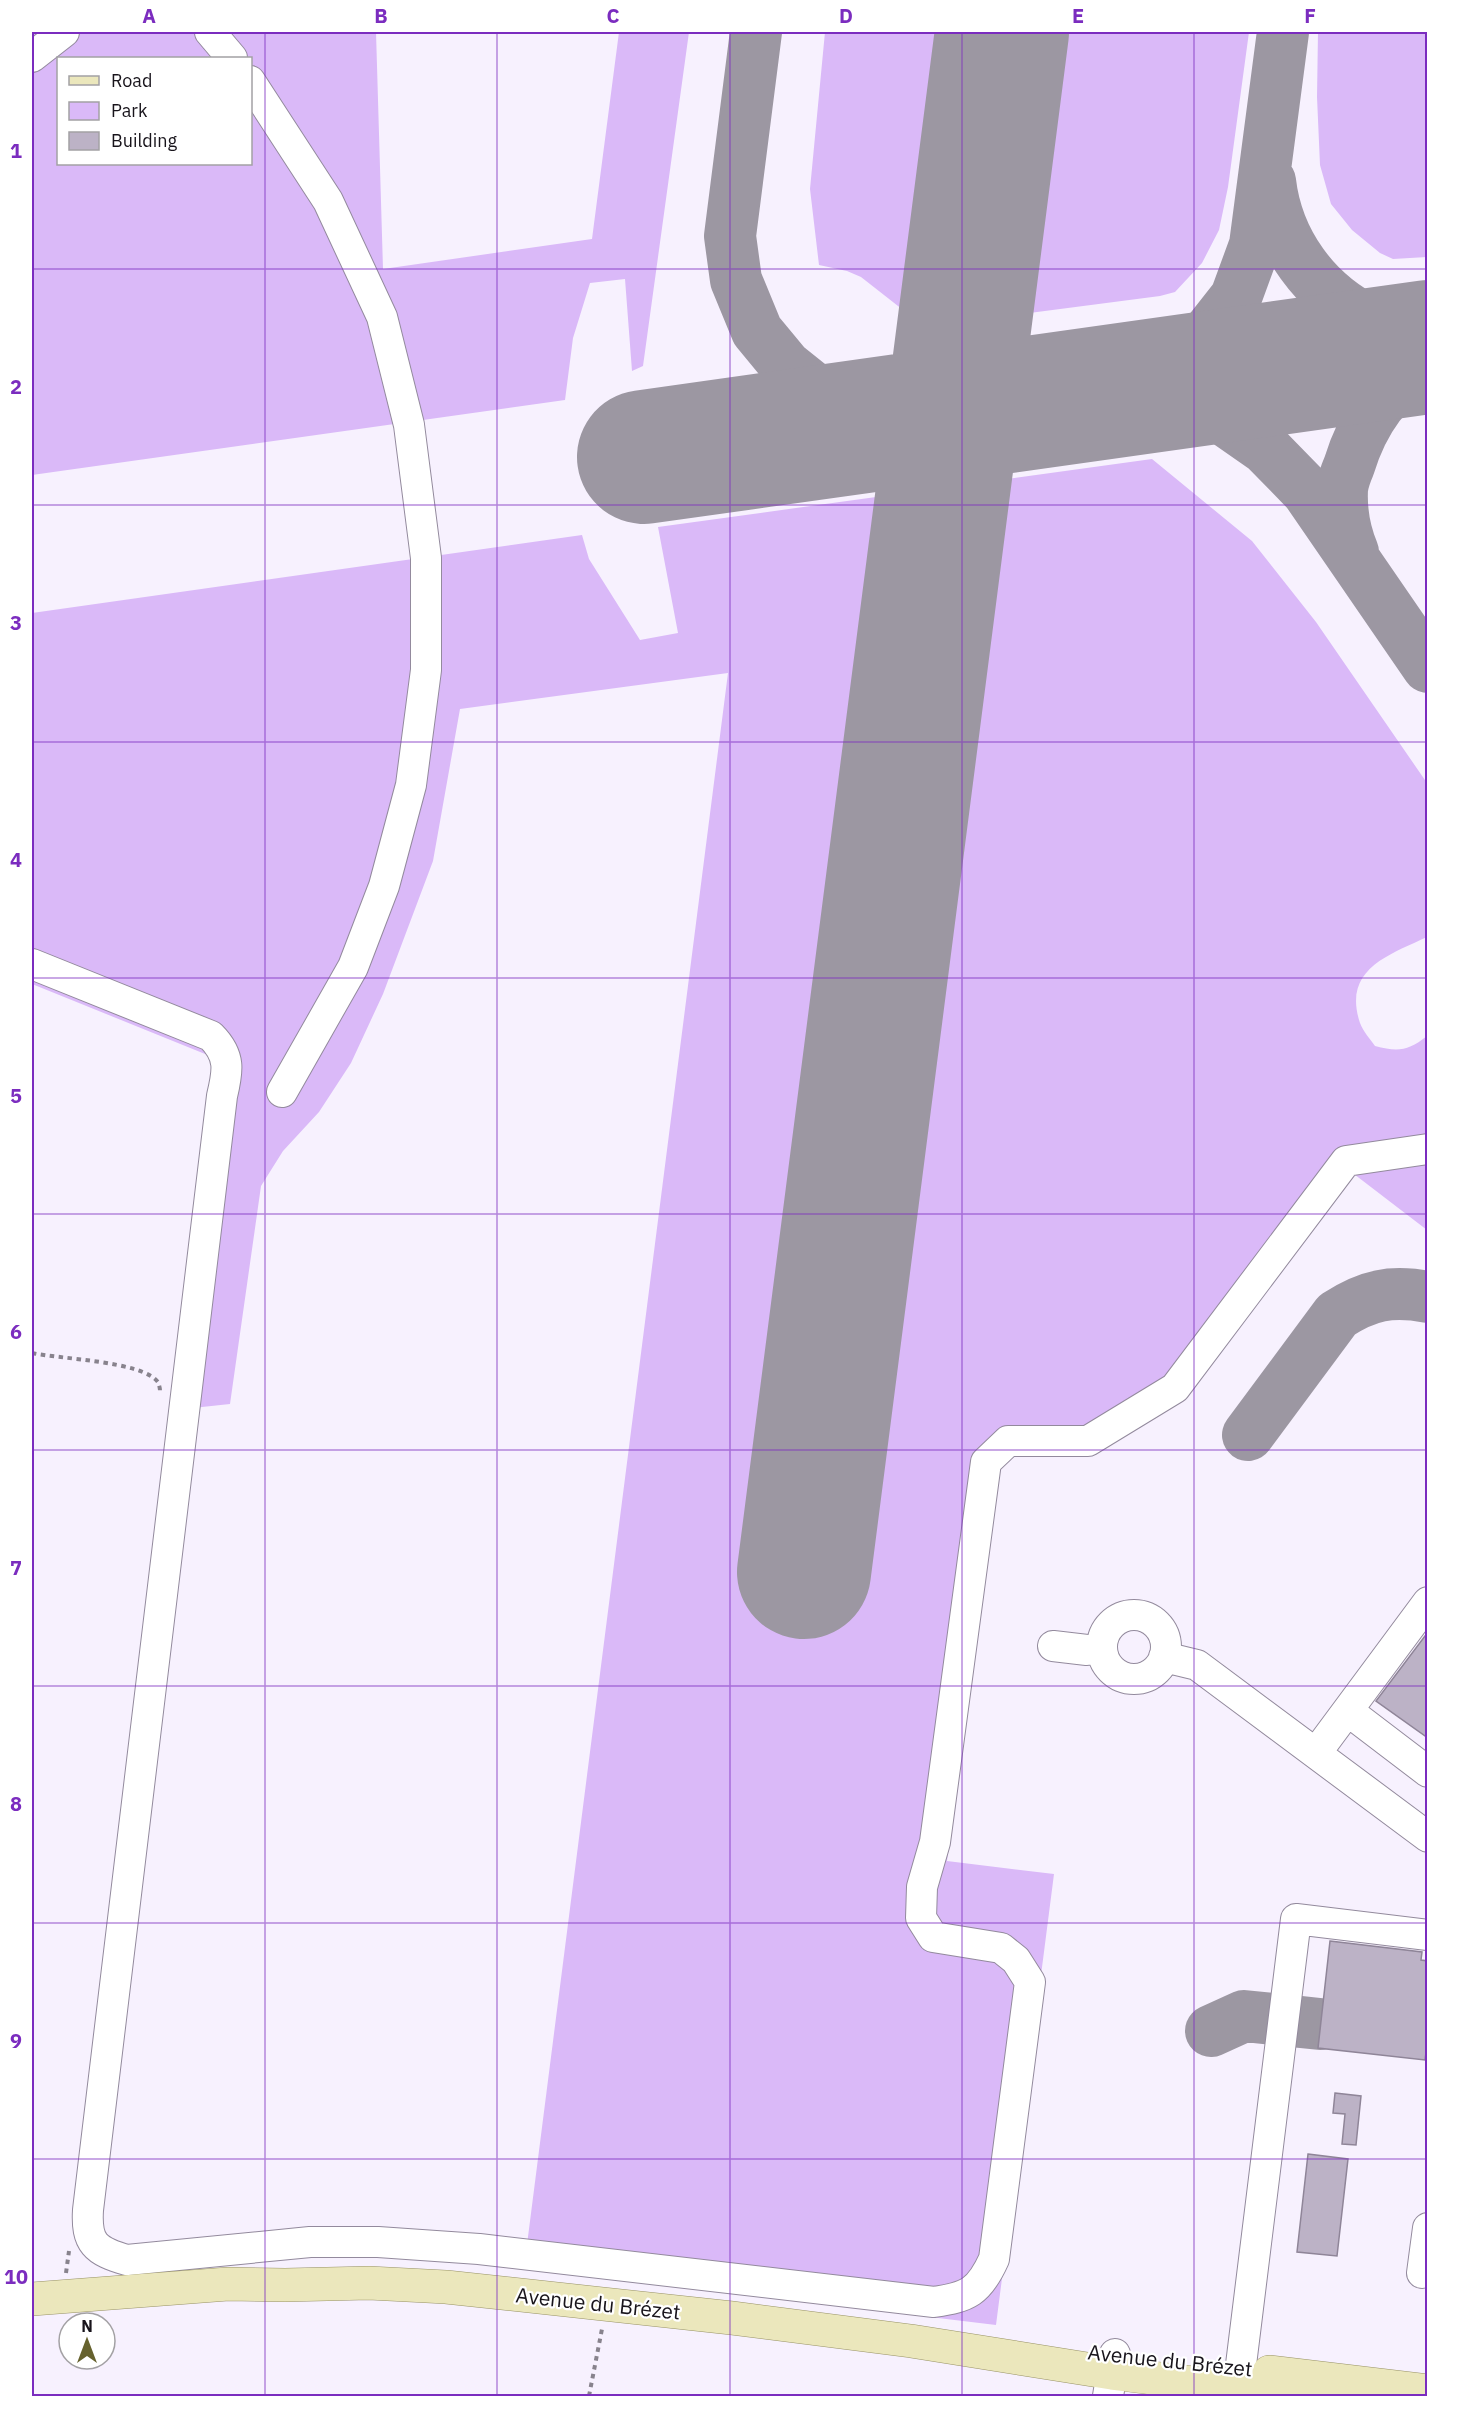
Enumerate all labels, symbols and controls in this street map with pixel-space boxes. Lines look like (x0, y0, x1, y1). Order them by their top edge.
text: A (142, 2, 156, 29)
text: B (374, 2, 388, 29)
text: C (606, 2, 620, 29)
text: D (839, 2, 853, 29)
text: E (1072, 2, 1084, 29)
text: F (1304, 2, 1316, 29)
legend (57, 57, 252, 165)
text: Road (111, 69, 152, 92)
text: Park (111, 99, 148, 122)
text: Building (111, 129, 178, 152)
text: 1 (10, 137, 22, 164)
text: 2 (10, 373, 22, 400)
text: 3 (10, 609, 22, 636)
text: 4 (10, 846, 22, 873)
text: 5 (10, 1082, 22, 1109)
text: 6 (10, 1318, 22, 1345)
text: 7 (10, 1554, 22, 1581)
text: 8 (10, 1790, 22, 1817)
text: 9 (10, 2027, 22, 2054)
text: 10 (4, 2263, 28, 2290)
street label: Avenue du Brézet (514, 2280, 682, 2326)
north arrow (57, 2311, 117, 2371)
text: N (81, 2316, 93, 2336)
street label: Avenue du Brézet (1086, 2337, 1254, 2383)

